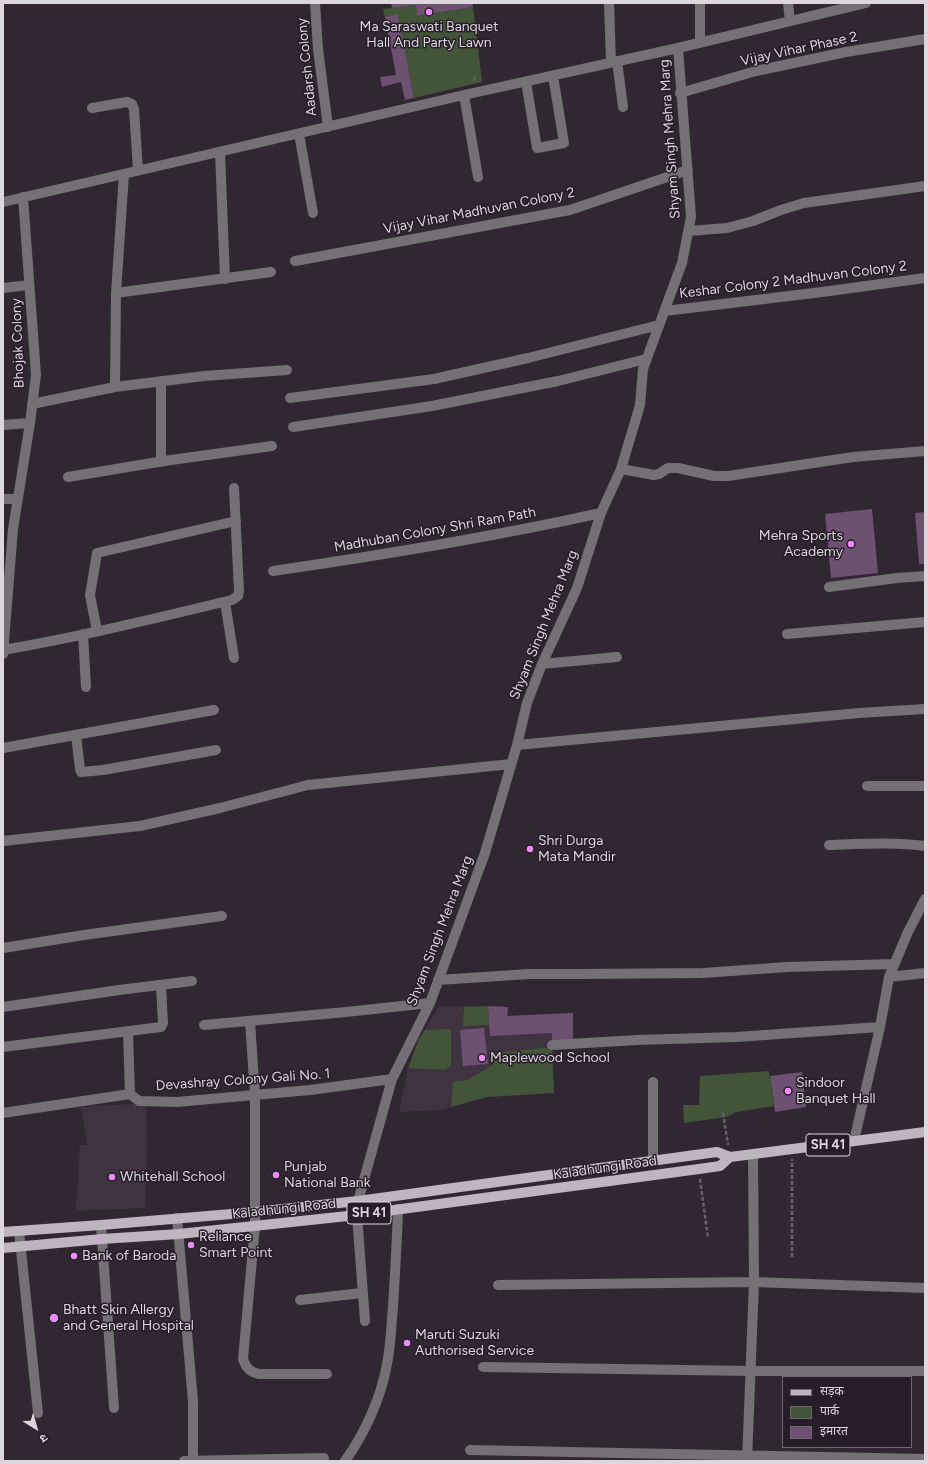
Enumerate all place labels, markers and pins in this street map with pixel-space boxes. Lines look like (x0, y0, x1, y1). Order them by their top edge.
marker: Ma Saraswati Banquet Hall And Party Lawn (424, 7, 434, 17)
place label: Ma Saraswati Banquet Hall And Party Lawn (360, 19, 498, 52)
place label: Mehra Sports Academy (759, 528, 843, 560)
marker: Mehra Sports Academy (846, 539, 856, 549)
place label: Shri Durga Mata Mandir (538, 833, 616, 866)
marker: Shri Durga Mata Mandir (525, 844, 535, 854)
place label: Maplewood School (490, 1050, 610, 1066)
marker: Maplewood School (477, 1053, 487, 1063)
place label: Sindoor Banquet Hall (796, 1075, 876, 1108)
marker: Sindoor Banquet Hall (783, 1086, 793, 1096)
place label: Punjab National Bank (284, 1159, 370, 1192)
place label: Whitehall School (120, 1169, 225, 1185)
marker: Punjab National Bank (271, 1170, 281, 1180)
marker: Whitehall School (107, 1172, 117, 1182)
place label: Reliance Smart Point (199, 1229, 273, 1262)
marker: Reliance Smart Point (186, 1240, 196, 1250)
place label: Bank of Baroda (82, 1248, 176, 1264)
marker: Bank of Baroda (69, 1251, 79, 1261)
place label: Bhatt Skin Allergy and General Hospital (63, 1302, 194, 1334)
marker: Bhatt Skin Allergy and General Hospital (48, 1312, 60, 1324)
place label: Maruti Suzuki Authorised Service (415, 1327, 534, 1360)
marker: Maruti Suzuki Authorised Service (402, 1338, 412, 1348)

